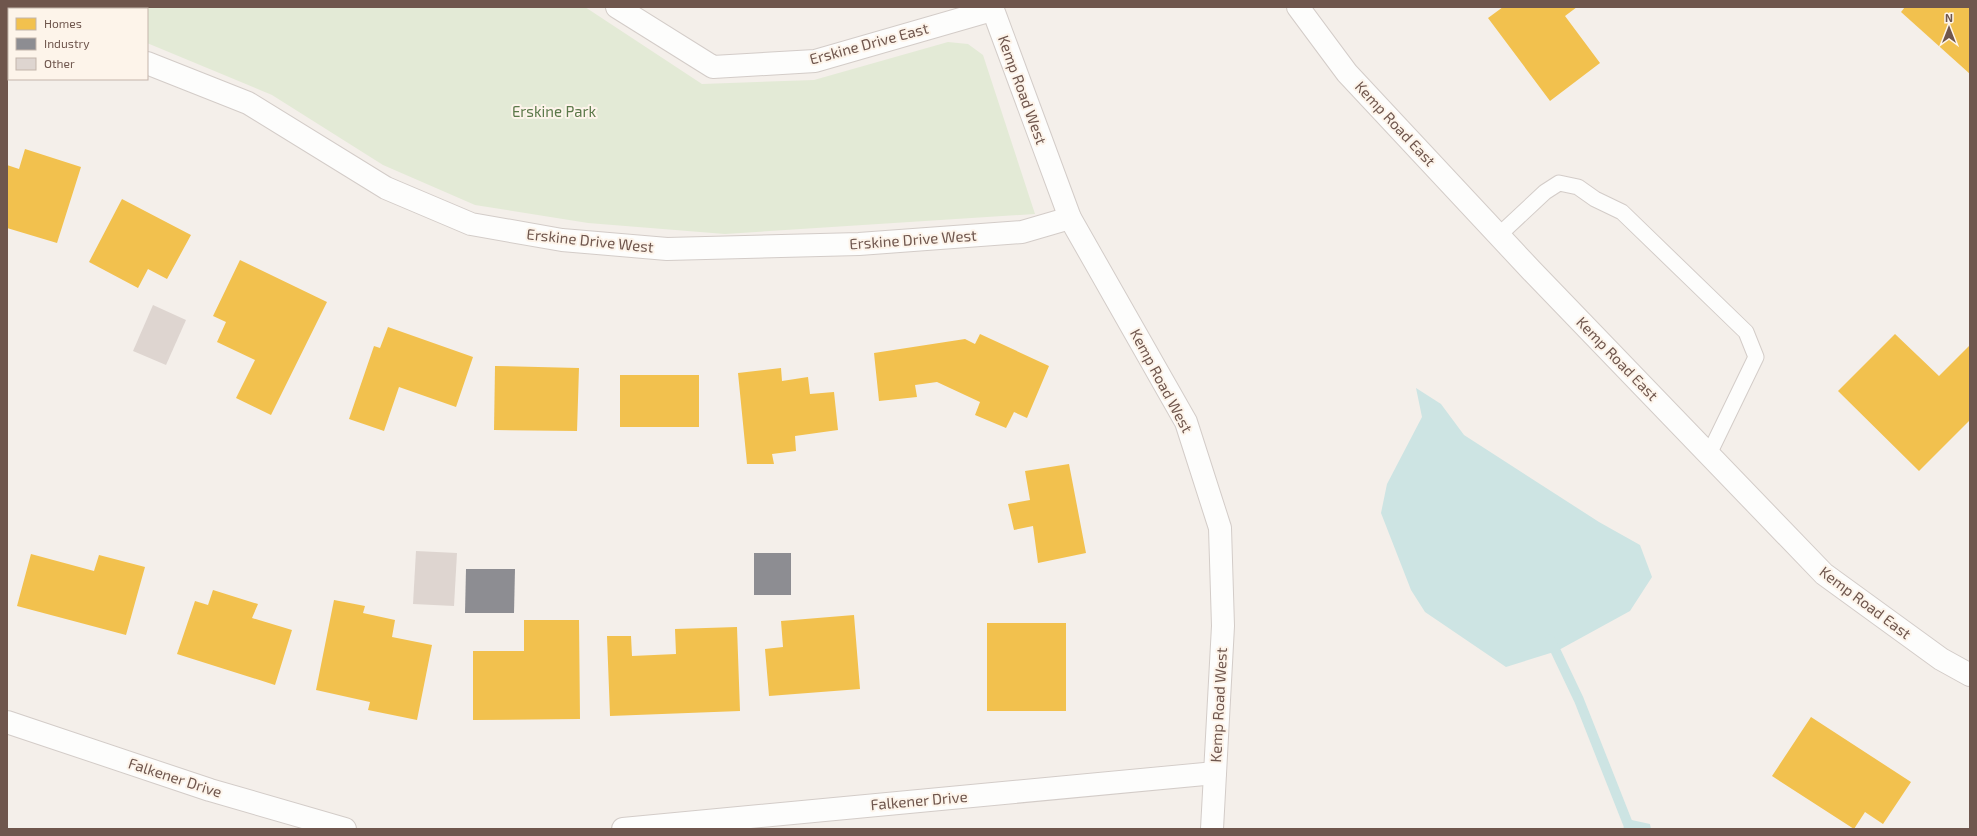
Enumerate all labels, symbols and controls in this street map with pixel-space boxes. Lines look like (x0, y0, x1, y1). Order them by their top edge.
legend (8, 8, 148, 80)
north arrow (1929, 8, 1969, 48)
text: N (1945, 11, 1953, 24)
text: Homes (44, 16, 82, 30)
street label: Erskine Drive East (807, 18, 930, 68)
street label: Kemp Road West (995, 33, 1051, 147)
text: Industry (44, 36, 90, 50)
text: Other (44, 56, 75, 70)
street label: Kemp Road East (1352, 77, 1440, 170)
park label: Erskine Park (512, 102, 596, 120)
street label: Erskine Drive West (526, 224, 655, 256)
street label: Erskine Drive West (849, 226, 977, 252)
street label: Kemp Road East (1573, 313, 1663, 404)
street label: Kemp Road West (1127, 326, 1197, 436)
street label: Kemp Road East (1816, 562, 1915, 643)
street label: Kemp Road West (1206, 647, 1230, 763)
street label: Falkener Drive (126, 753, 224, 801)
street label: Falkener Drive (870, 787, 968, 813)

